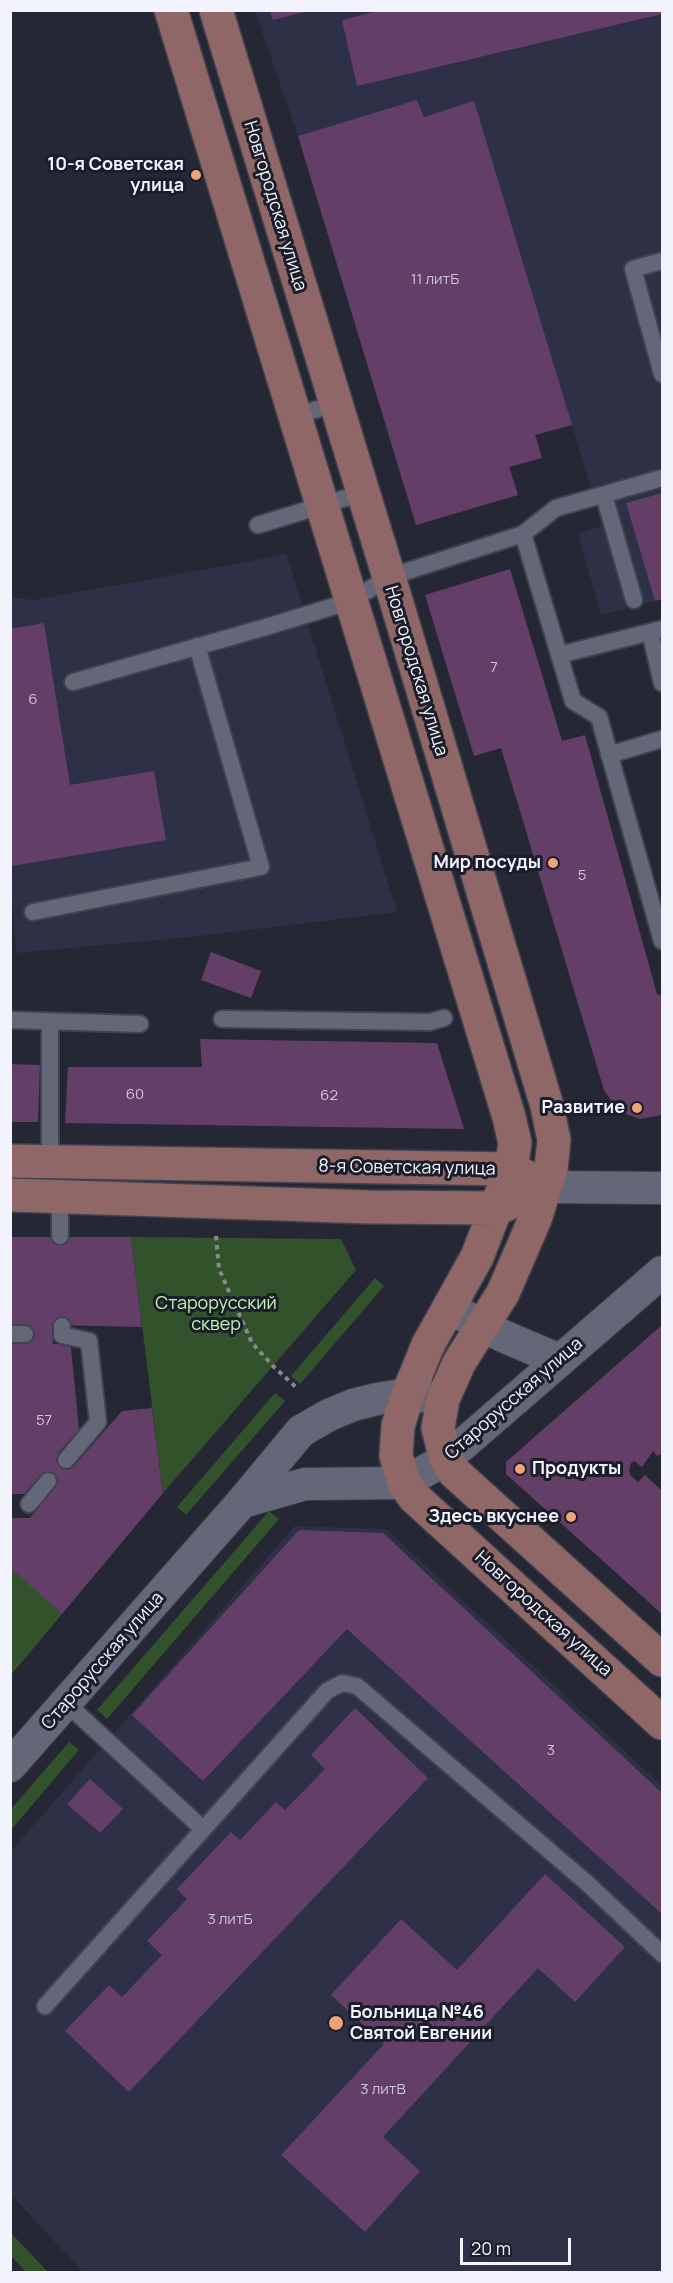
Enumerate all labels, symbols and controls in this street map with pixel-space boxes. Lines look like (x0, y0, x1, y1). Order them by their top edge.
street label: Новгородская улица (239, 118, 311, 294)
place label: 10-я Советская улица (47, 154, 184, 196)
marker: 10-я Советская улица (189, 168, 203, 182)
house number: 11 литБ (411, 271, 459, 289)
street label: Новгородская улица (380, 583, 452, 759)
house number: 7 (490, 659, 498, 677)
house number: 6 (28, 691, 38, 709)
place label: Мир посуды (433, 852, 541, 874)
marker: Мир посуды (546, 856, 560, 870)
house number: 5 (578, 867, 586, 885)
house number: 60 (126, 1086, 144, 1104)
house number: 62 (320, 1087, 338, 1105)
place label: Развитие (541, 1097, 625, 1119)
marker: Развитие (630, 1101, 644, 1115)
street label: 8-я Советская улица (318, 1156, 496, 1180)
park label: Старорусский сквер (155, 1293, 277, 1336)
street label: Старорусская улица (441, 1333, 587, 1465)
house number: 57 (36, 1412, 52, 1430)
place label: Продукты (532, 1458, 621, 1480)
marker: Продукты (513, 1462, 527, 1476)
place label: Здесь вкуснее (428, 1506, 559, 1528)
marker: Здесь вкуснее (564, 1510, 578, 1524)
street label: Новгородская улица (470, 1547, 616, 1681)
street label: Старорусская улица (37, 1588, 169, 1734)
house number: 3 (547, 1742, 555, 1760)
house number: 3 литБ (207, 1911, 253, 1929)
place label: Больница №46 Святой Евгении (350, 2002, 492, 2044)
marker: Больница №46 Святой Евгении (327, 2014, 345, 2032)
house number: 3 литВ (360, 2081, 406, 2099)
scale bar (463, 2226, 574, 2264)
text: 20 m (471, 2236, 511, 2260)

